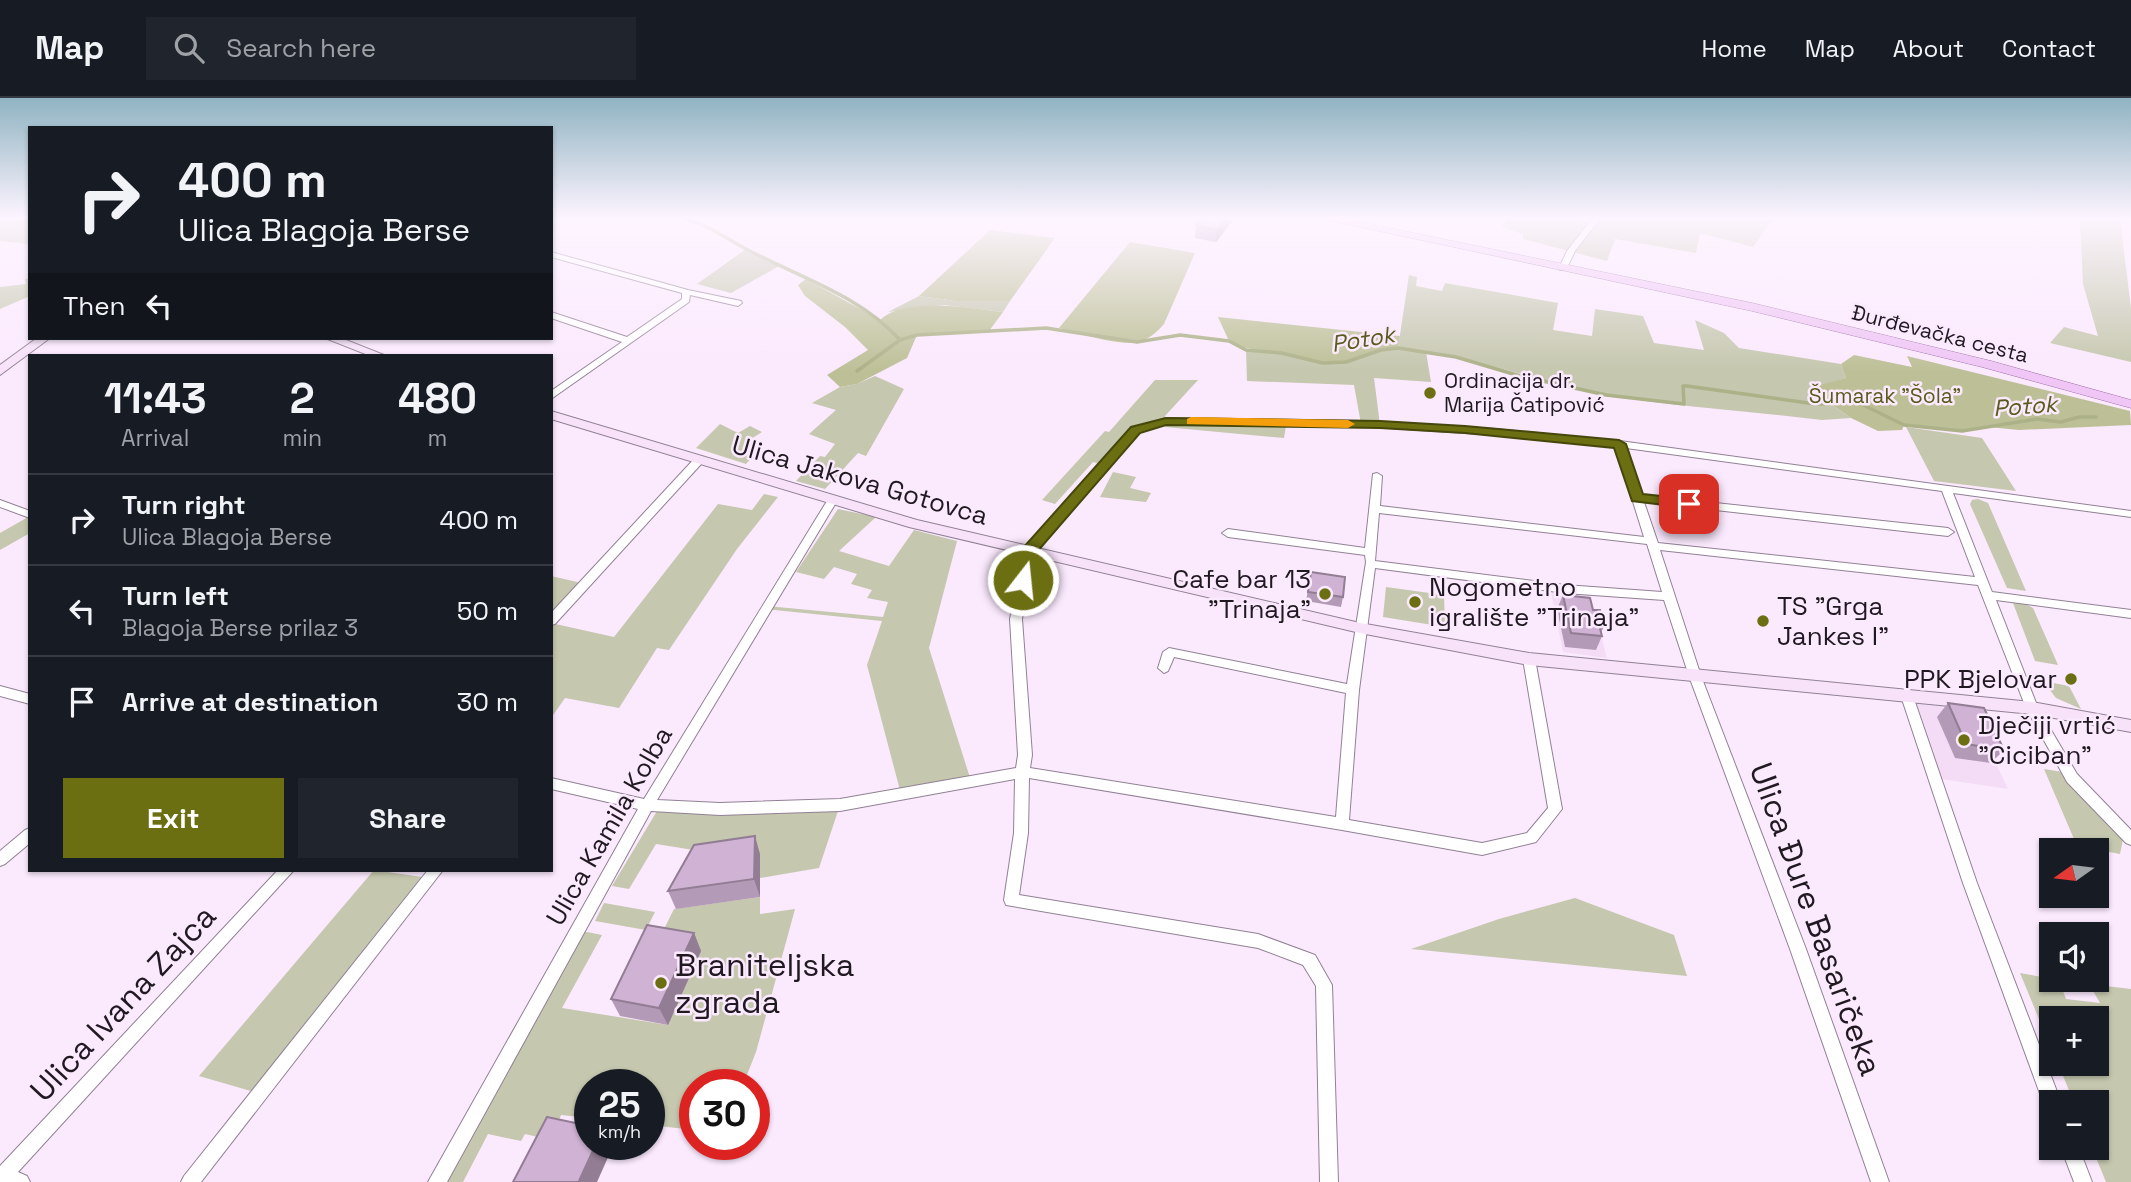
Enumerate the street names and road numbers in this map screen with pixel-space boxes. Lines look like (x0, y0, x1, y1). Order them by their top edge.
street label: Đurđevačka cesta (1849, 298, 2031, 369)
street label: Ulica Jakova Gotovca (728, 427, 992, 533)
street label: Ulica Kamila Kolba (538, 720, 680, 932)
street label: Ulica Đure Basaričeka (1741, 757, 1891, 1081)
street label: Ulica Ivana Zajca (22, 896, 224, 1110)

